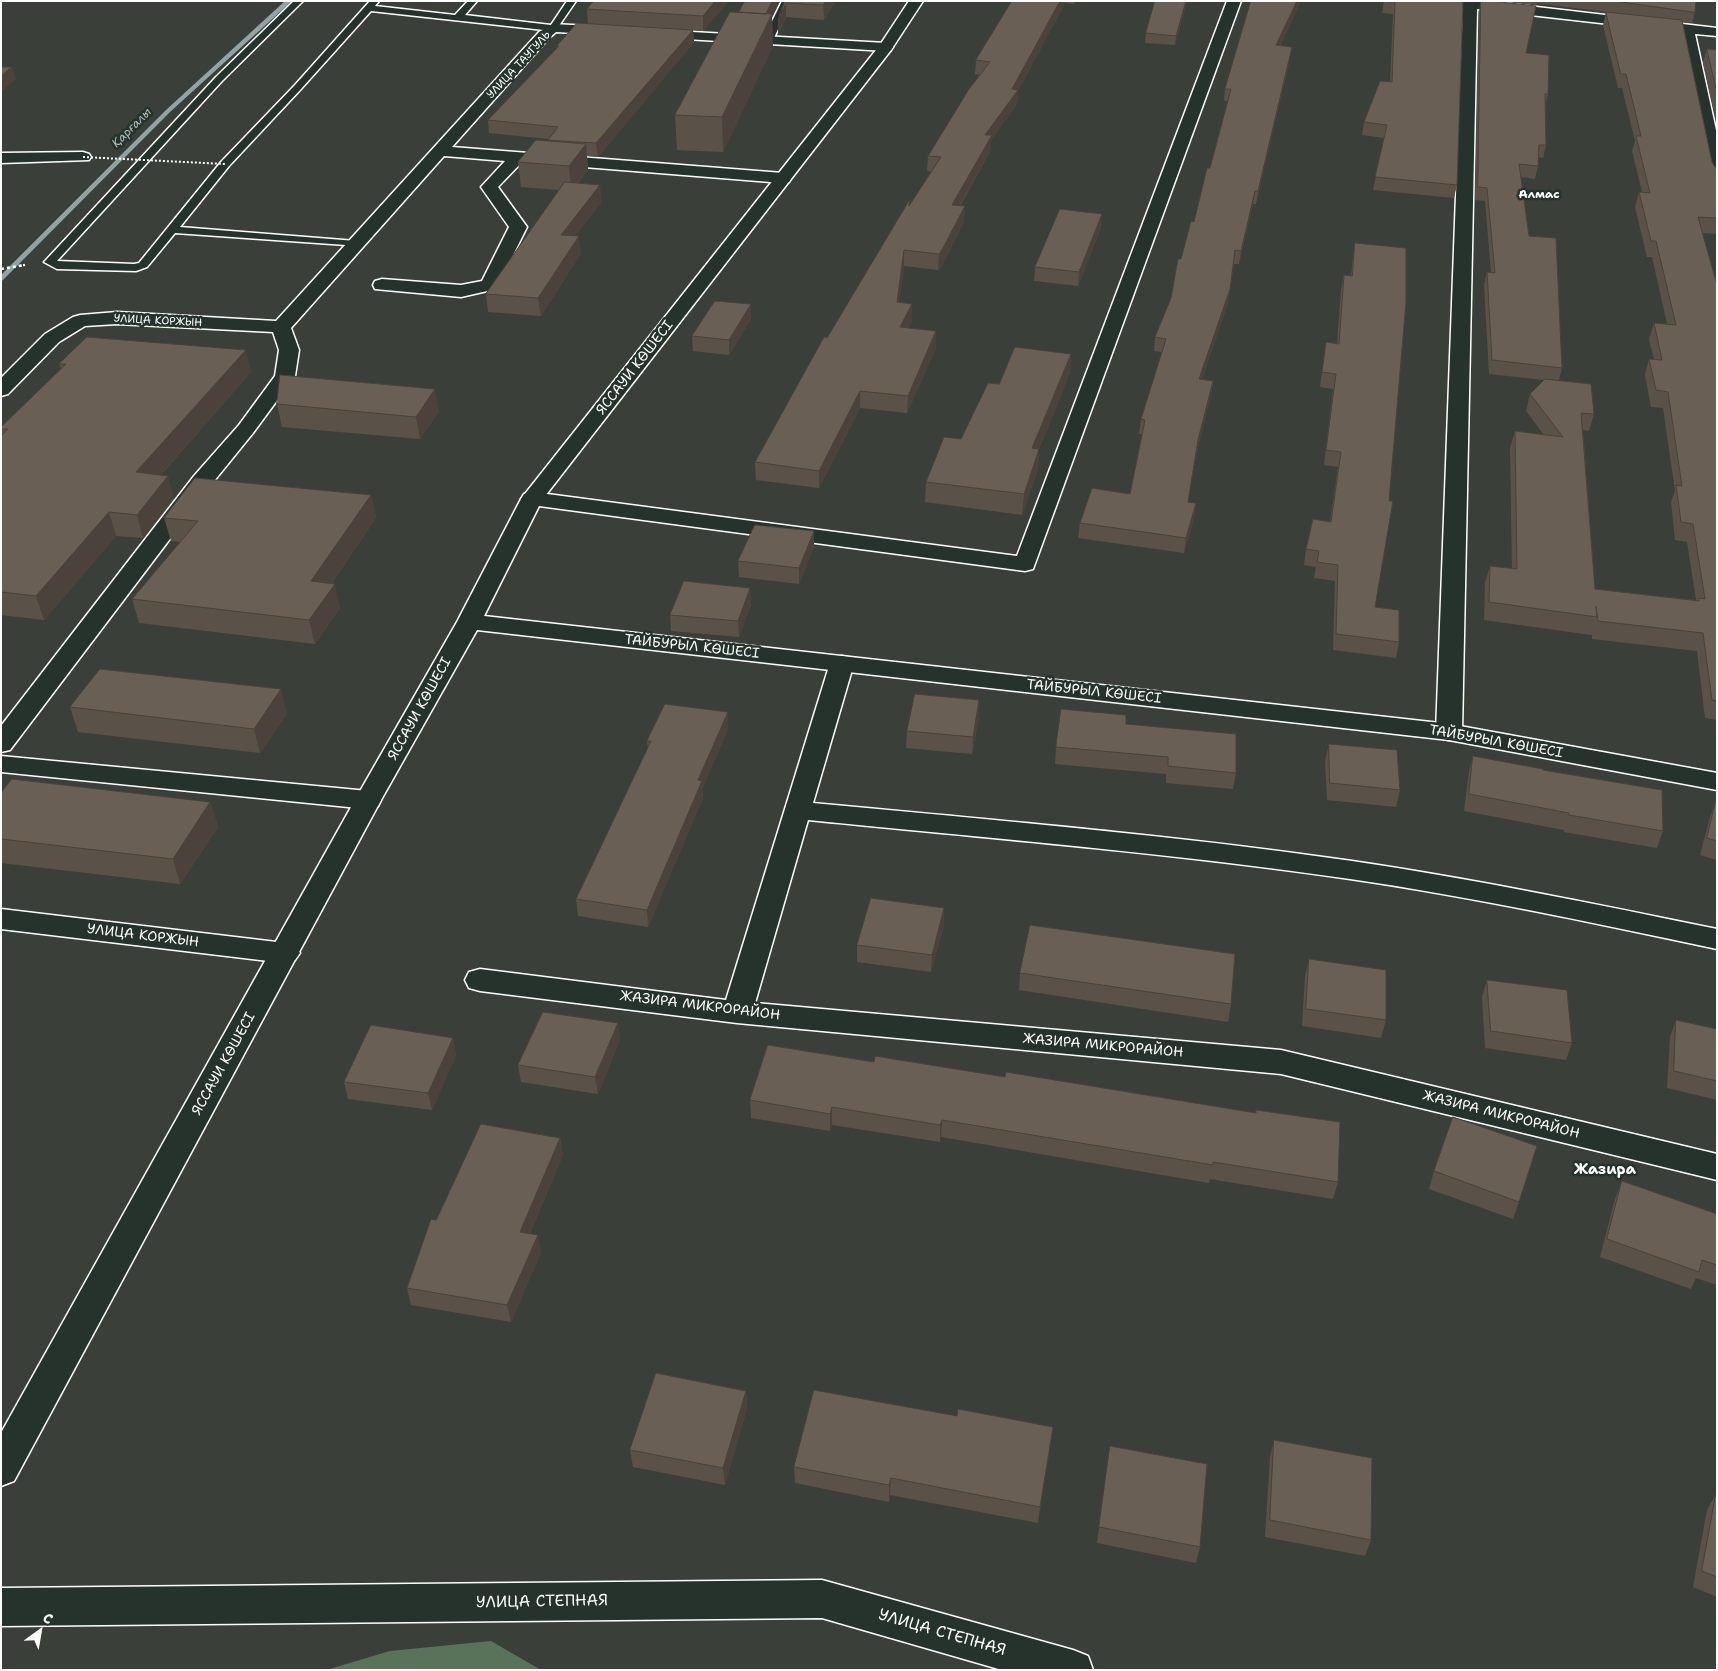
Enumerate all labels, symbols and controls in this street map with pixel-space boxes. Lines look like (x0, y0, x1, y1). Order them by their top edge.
street label: УЛИЦА ТАУГУЛЬ (484, 29, 554, 101)
water label: Қарғалы (109, 105, 155, 151)
district label: Алмас (1518, 188, 1560, 202)
street label: УЛИЦА КОРЖЫН (113, 312, 203, 330)
street label: ЯССАУИ КӨШЕСІ (593, 318, 677, 418)
street label: ТАЙБУРЫЛ КӨШЕСІ (624, 632, 760, 662)
street label: ЯССАУИ КӨШЕСІ (385, 655, 455, 763)
street label: ТАЙБУРЫЛ КӨШЕСІ (1026, 677, 1162, 707)
street label: ТАЙБУРЫЛ КӨШЕСІ (1428, 722, 1564, 762)
street label: УЛИЦА КОРЖЫН (86, 921, 200, 951)
street label: ЖАЗИРА МИКРОРАЙОН (619, 988, 781, 1024)
street label: ЯССАУИ КӨШЕСІ (189, 1010, 259, 1118)
street label: ЖАЗИРА МИКРОРАЙОН (1022, 1031, 1184, 1061)
street label: ЖАЗИРА МИКРОРАЙОН (1421, 1087, 1581, 1143)
district label: Жазира (1574, 1161, 1636, 1179)
street label: УЛИЦА СТЕПНАЯ (476, 1591, 608, 1613)
north arrow (15, 1606, 65, 1656)
street label: УЛИЦА СТЕПНАЯ (876, 1606, 1008, 1660)
text: С (40, 1608, 56, 1628)

